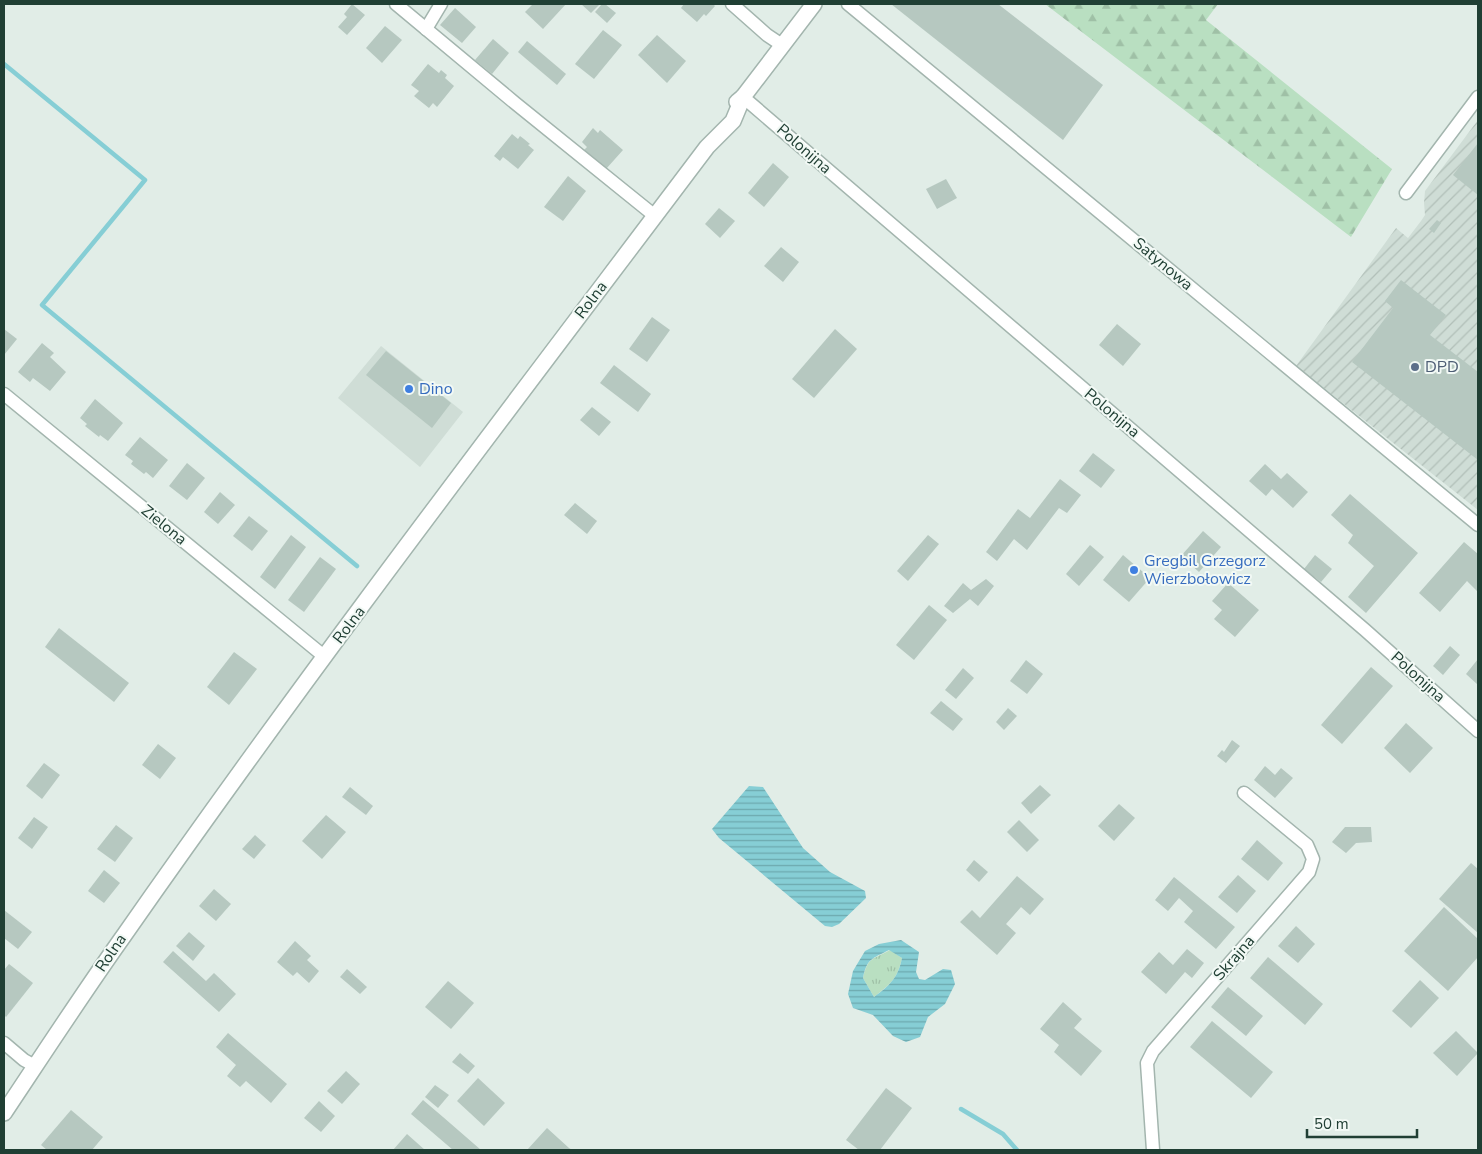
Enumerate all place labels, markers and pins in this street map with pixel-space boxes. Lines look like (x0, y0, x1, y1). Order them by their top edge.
place label: DPD (1425, 356, 1459, 378)
marker: DPD (1409, 361, 1421, 373)
place label: Dino (419, 378, 453, 400)
marker: Dino (403, 383, 415, 395)
place label: Gregbil Grzegorz Wierzbołowicz (1144, 550, 1266, 590)
marker: Gregbil Grzegorz Wierzbołowicz (1128, 564, 1140, 576)

